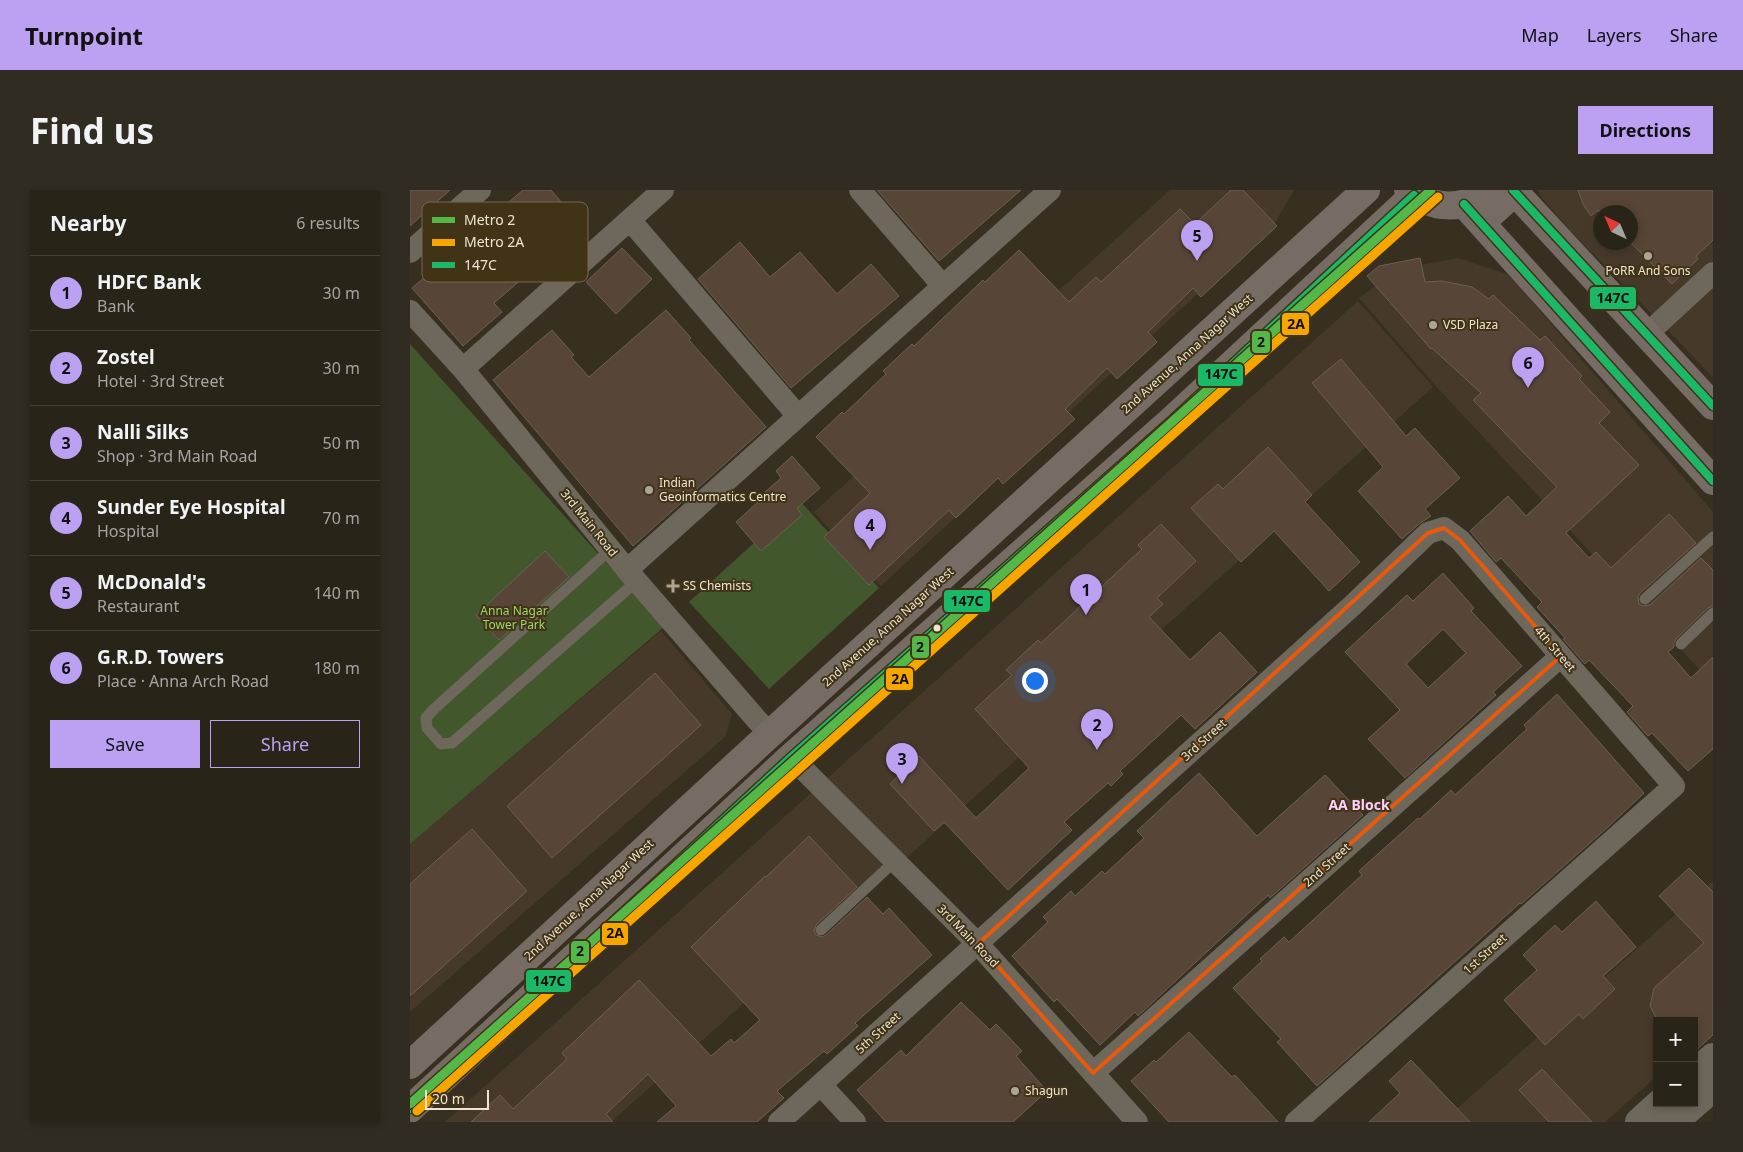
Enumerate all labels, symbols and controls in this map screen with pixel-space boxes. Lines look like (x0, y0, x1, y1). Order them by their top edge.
text: Turnpoint (25, 19, 143, 52)
text: Map (1521, 23, 1559, 47)
text: Layers (1587, 23, 1642, 47)
text: Share (1670, 23, 1718, 47)
button: Directions (1578, 106, 1713, 154)
text: Find us (30, 107, 154, 154)
legend (422, 202, 588, 282)
north arrow (1593, 205, 1638, 250)
text: Nearby (50, 209, 126, 237)
text: Metro 2 (464, 210, 515, 229)
text: 6 results (296, 212, 360, 234)
pin: 5 (1181, 220, 1213, 261)
text: Metro 2A (464, 232, 524, 251)
marker: PoRR And Sons (1642, 250, 1654, 262)
text: 147C (464, 255, 497, 274)
place label: PoRR And Sons (1605, 262, 1691, 279)
text: HDFC Bank (97, 269, 201, 295)
text: 1 (61, 282, 71, 304)
text: 30 m (323, 282, 360, 304)
line badge: 147C (1589, 286, 1637, 310)
text: 147C (1596, 288, 1630, 307)
street label: 2nd Avenue, Anna Nagar West (1117, 290, 1257, 417)
text: Bank (97, 295, 135, 317)
line badge: 2A (1281, 312, 1310, 336)
text: 2A (1287, 314, 1305, 333)
place label: VSD Plaza (1443, 316, 1498, 333)
marker: VSD Plaza (1427, 319, 1439, 331)
line badge: 2 (1251, 330, 1271, 354)
text: 2 (1257, 332, 1265, 351)
text: Zostel (97, 344, 155, 370)
pin: 6 (1512, 347, 1544, 388)
text: 2 (61, 357, 71, 379)
text: 30 m (323, 357, 360, 379)
line badge: 147C (1197, 363, 1244, 387)
text: 147C (1204, 364, 1238, 383)
text: Hotel · 3rd Street (97, 370, 224, 392)
text: Nalli Silks (97, 419, 189, 445)
text: 3 (61, 432, 71, 454)
text: 50 m (323, 432, 360, 454)
text: Shop · 3rd Main Road (97, 445, 257, 467)
place label: Indian Geoinformatics Centre (659, 474, 786, 505)
marker: Indian Geoinformatics Centre (643, 484, 655, 496)
street label: 3rd Main Road (557, 485, 622, 560)
text: Sunder Eye Hospital (97, 494, 286, 520)
text: 4 (61, 507, 71, 529)
text: 70 m (323, 507, 360, 529)
pin: 4 (854, 509, 886, 550)
text: Hospital (97, 520, 159, 542)
street label: 2nd Avenue, Anna Nagar West (819, 564, 957, 690)
text: McDonald's (97, 569, 206, 595)
pin: 1 (1070, 574, 1102, 615)
place label: SS Chemists (683, 577, 751, 594)
marker: SS Chemists (667, 580, 679, 592)
text: 5 (61, 582, 71, 604)
text: 140 m (313, 582, 360, 604)
line badge: 147C (943, 589, 991, 613)
text: 147C (950, 591, 984, 610)
text: Restaurant (97, 595, 179, 617)
park label: Anna Nagar Tower Park (480, 602, 548, 633)
street label: 4th Street (1531, 622, 1580, 676)
unlabelled marker (932, 623, 942, 633)
line badge: 2 (911, 635, 930, 659)
text: G.R.D. Towers (97, 644, 224, 670)
text: 6 (61, 657, 71, 679)
text: 180 m (313, 657, 360, 679)
line badge: 2A (885, 667, 914, 691)
your location (1022, 668, 1048, 694)
text: 2A (891, 669, 909, 688)
text: Place · Anna Arch Road (97, 670, 269, 692)
pin: 2 (1081, 709, 1113, 750)
street label: 3rd Street (1177, 714, 1230, 765)
button: Save (50, 720, 200, 768)
button: Share (210, 720, 360, 768)
pin: 3 (886, 743, 918, 784)
district label: AA Block (1328, 795, 1390, 814)
street label: 2nd Avenue, Anna Nagar West (521, 836, 657, 964)
street label: 2nd Street (1299, 838, 1355, 890)
street label: 3rd Main Road (934, 900, 1003, 971)
line badge: 2A (601, 922, 629, 946)
text: 2A (606, 923, 624, 942)
street label: 1st Street (1459, 929, 1511, 978)
line badge: 2 (570, 940, 590, 964)
line badge: 147C (525, 969, 572, 993)
text: 147C (532, 971, 566, 990)
street label: 5th Street (851, 1007, 904, 1057)
map controls (1653, 1017, 1698, 1107)
button: + (1653, 1017, 1698, 1062)
button: − (1653, 1062, 1698, 1107)
place label: Shagun (1025, 1082, 1068, 1099)
marker: Shagun (1009, 1085, 1021, 1097)
scale bar (425, 1087, 489, 1110)
text: 20 m (432, 1089, 465, 1108)

